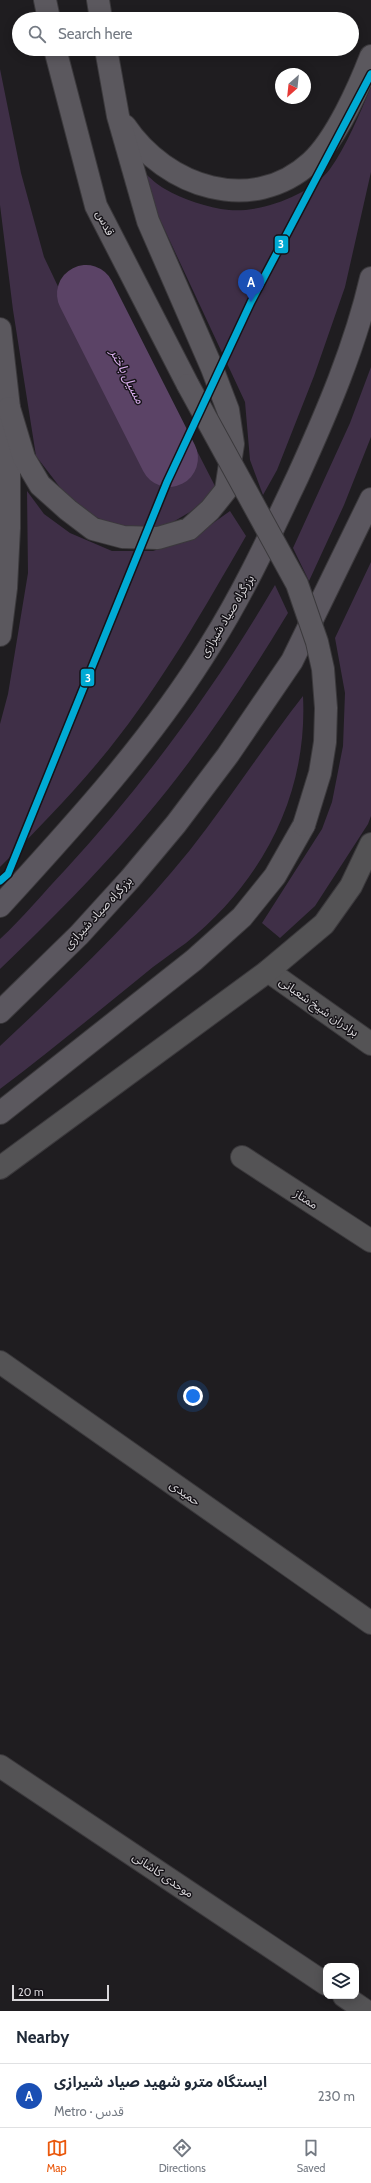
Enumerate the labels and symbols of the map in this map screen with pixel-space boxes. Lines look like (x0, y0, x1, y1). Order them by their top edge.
north arrow (275, 68, 311, 104)
street label: قدس (93, 208, 118, 238)
line badge: 3 (274, 235, 289, 254)
text: 3 (278, 237, 284, 251)
pin: A (238, 269, 264, 302)
water label: مسیل باختر (106, 345, 149, 407)
street label: بزرگراه صیاد شیرازی (196, 572, 257, 660)
line badge: 3 (80, 668, 95, 687)
text: 3 (85, 671, 91, 685)
street label: بزرگراه صیاد شیرازی (60, 873, 135, 952)
street label: برادران شیخ شعبانی (275, 974, 362, 1041)
street label: ممتاز (291, 1185, 321, 1212)
your location (183, 1386, 203, 1406)
street label: حمیدی (167, 1477, 204, 1509)
street label: موحدی کاشانی (130, 1849, 197, 1901)
scale bar (12, 1983, 109, 2002)

